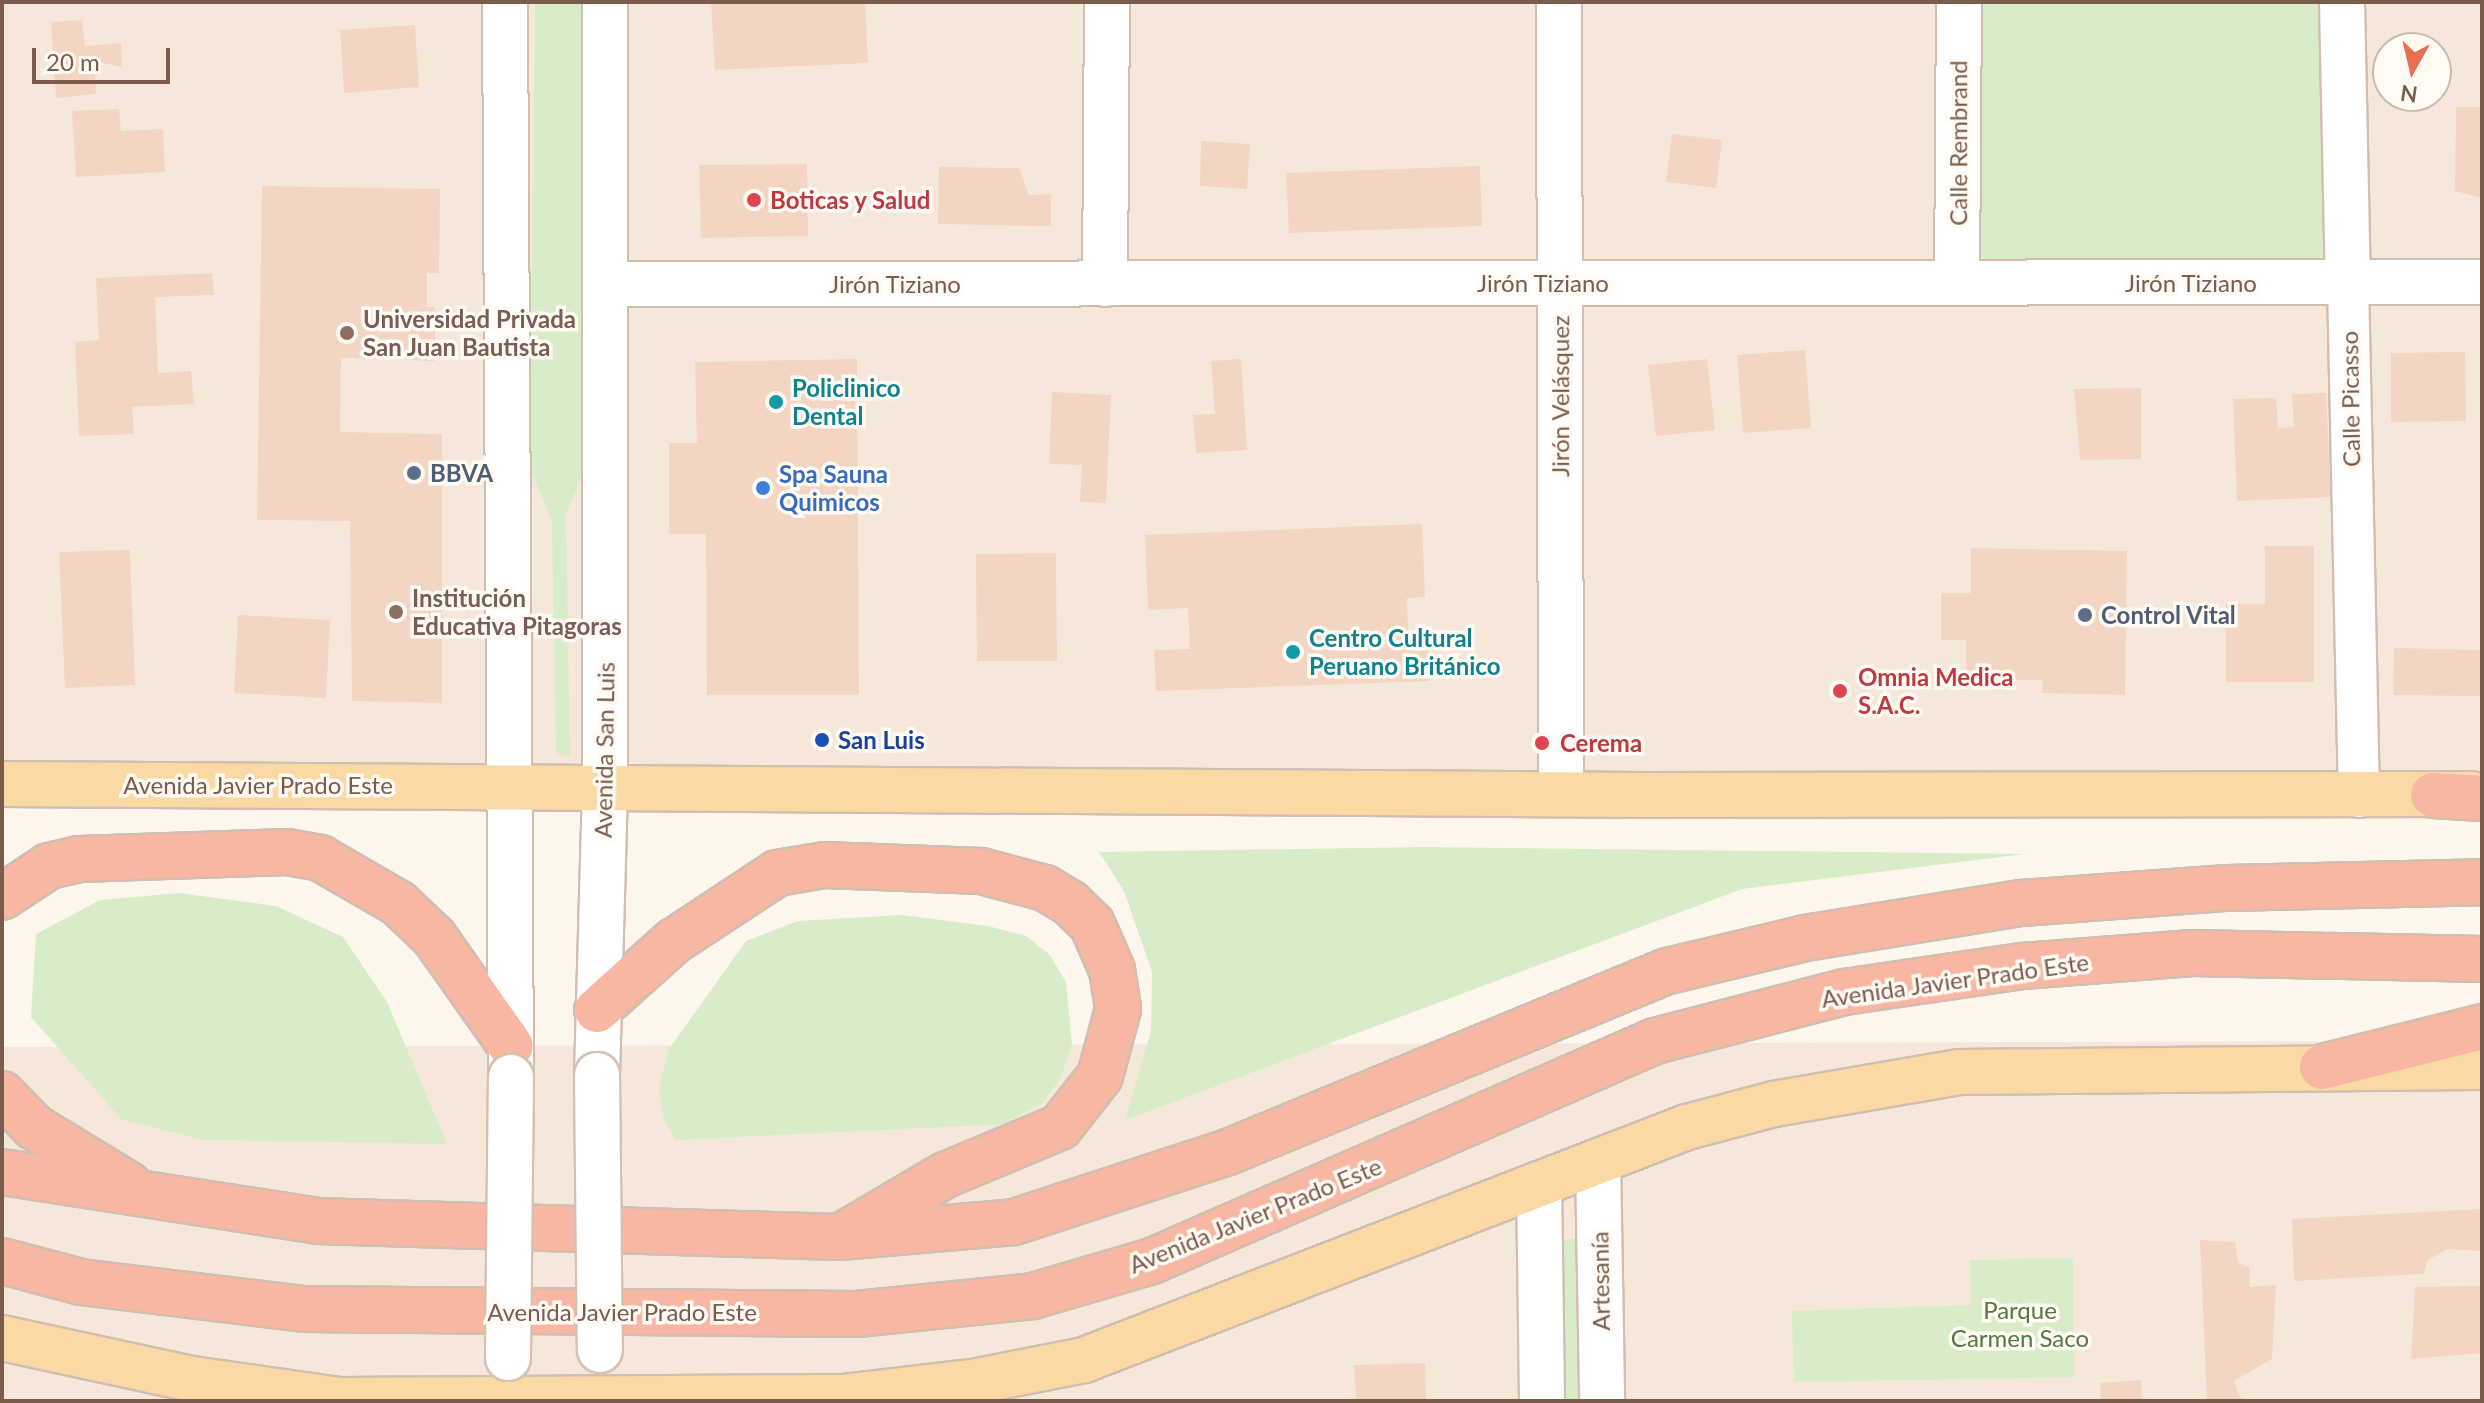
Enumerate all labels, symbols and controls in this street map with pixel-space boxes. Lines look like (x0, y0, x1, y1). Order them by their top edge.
scale bar (36, 32, 174, 82)
north arrow (2372, 32, 2452, 112)
text: 20 m (46, 47, 100, 76)
street label: Calle Rembrand (1944, 60, 1972, 226)
text: N (2399, 80, 2419, 109)
place label: Boticas y Salud (770, 186, 932, 214)
marker: Boticas y Salud (745, 191, 763, 209)
street label: Jirón Tiziano (1477, 269, 1609, 297)
street label: Jirón Tiziano (2125, 269, 2257, 297)
street label: Jirón Tiziano (829, 270, 961, 298)
place label: Universidad Privada San Juan Bautista (363, 305, 576, 361)
street label: Jirón Velásquez (1546, 315, 1574, 477)
marker: Universidad Privada San Juan Bautista (338, 324, 356, 342)
street label: Calle Picasso (2334, 331, 2366, 467)
place label: Policlinico Dental (792, 374, 901, 430)
marker: Policlinico Dental (767, 393, 785, 411)
place label: BBVA (430, 459, 493, 487)
place label: Spa Sauna Quimicos (779, 460, 888, 516)
marker: BBVA (405, 464, 423, 482)
marker: Spa Sauna Quimicos (754, 479, 772, 497)
place label: Institución Educativa Pitagoras (412, 584, 622, 640)
place label: Control Vital (2101, 601, 2237, 629)
marker: Institución Educativa Pitagoras (387, 603, 405, 621)
marker: Control Vital (2076, 606, 2094, 624)
place label: Centro Cultural Peruano Británico (1309, 624, 1500, 680)
marker: Centro Cultural Peruano Británico (1284, 643, 1302, 661)
street label: Avenida San Luis (588, 662, 620, 838)
place label: Omnia Medica S.A.C. (1858, 663, 2014, 719)
marker: Omnia Medica S.A.C. (1829, 680, 1851, 702)
place label: San Luis (838, 726, 925, 754)
place label: Cerema (1560, 729, 1642, 757)
marker: San Luis (813, 731, 831, 749)
marker: Cerema (1531, 732, 1553, 754)
street label: Avenida Javier Prado Este (123, 771, 393, 799)
street label: Avenida Javier Prado Este (1819, 947, 2091, 1013)
street label: Avenida Javier Prado Este (1124, 1151, 1386, 1279)
street label: Artesanía (1585, 1231, 1615, 1331)
park label: Parque Carmen Saco (1951, 1296, 2089, 1352)
street label: Avenida Javier Prado Este (487, 1298, 757, 1326)

